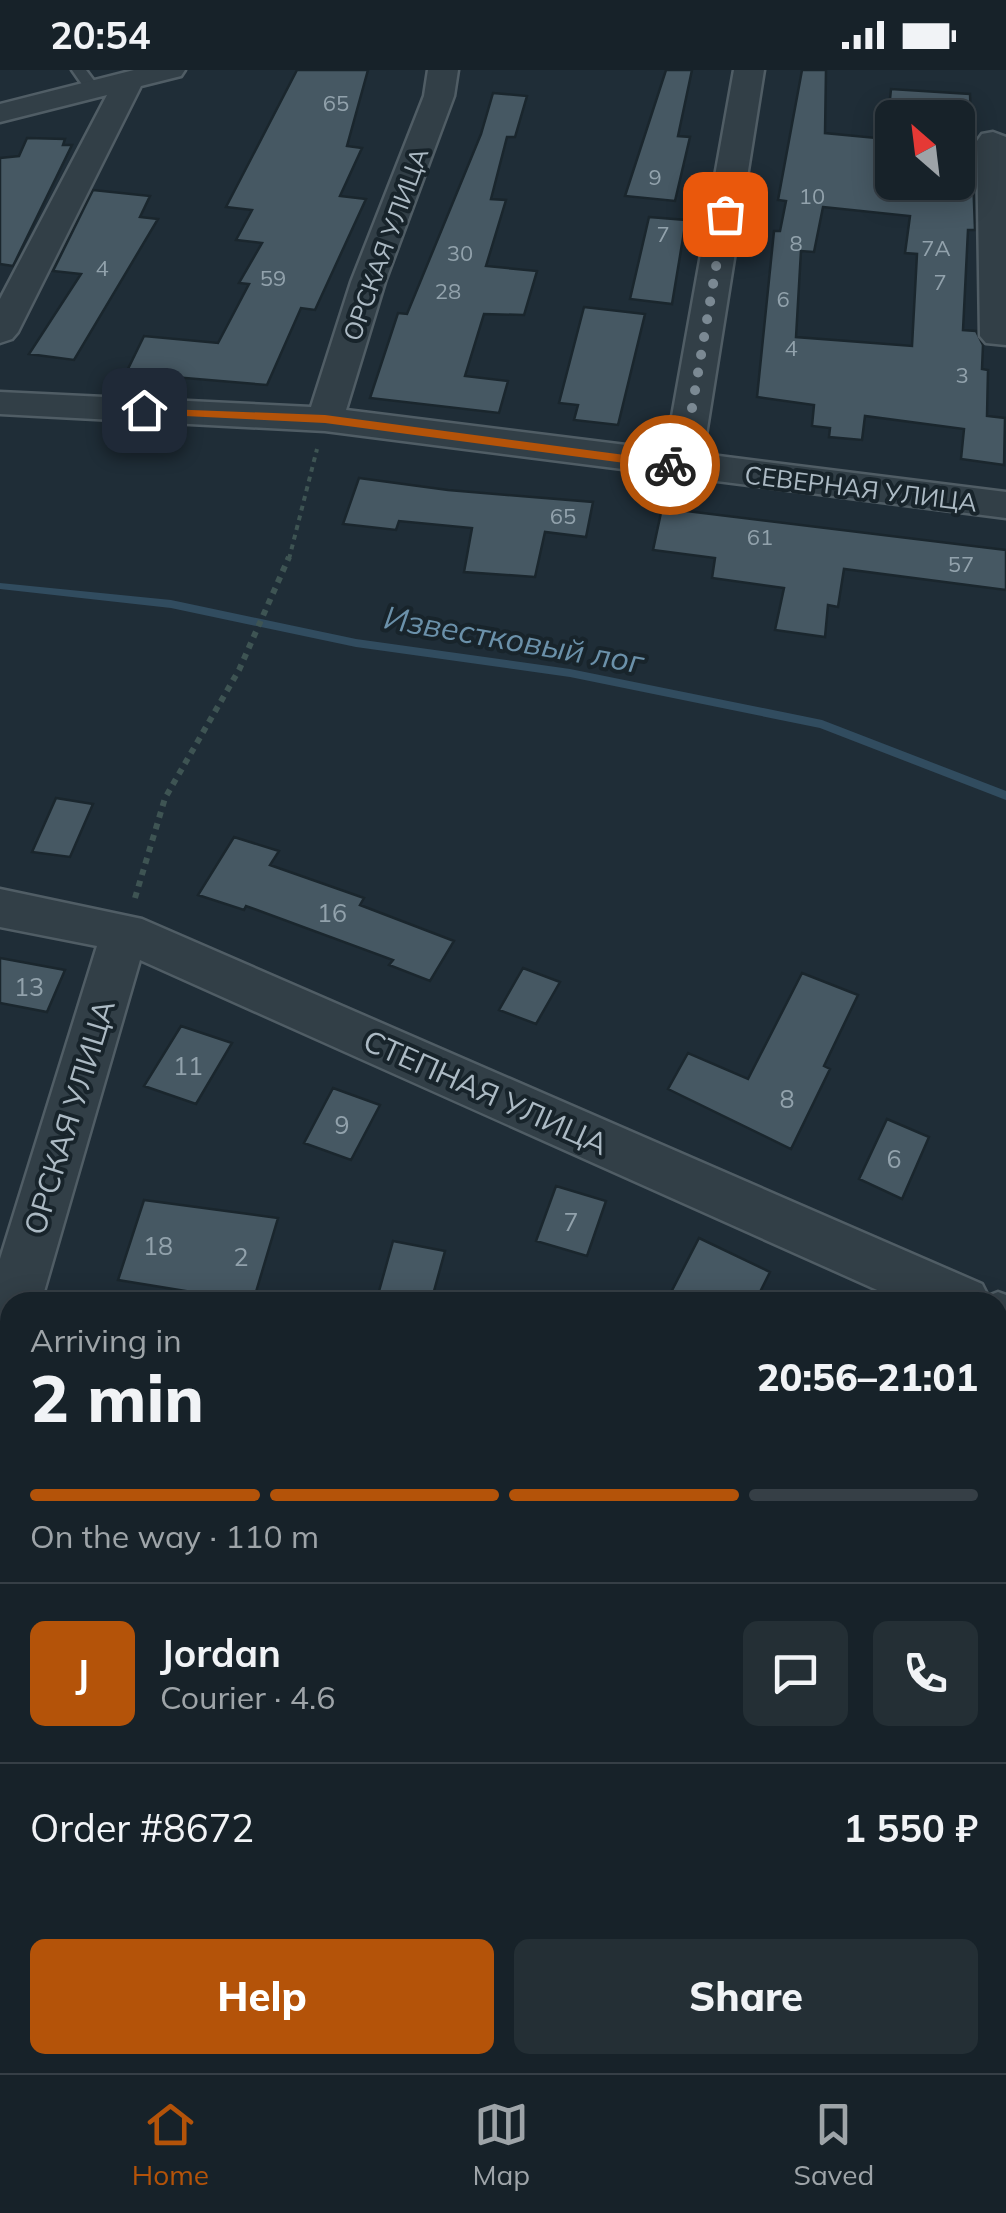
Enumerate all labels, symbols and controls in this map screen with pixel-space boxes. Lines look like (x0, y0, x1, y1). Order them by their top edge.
text: 20:54 (50, 11, 151, 59)
house number: 65 (323, 89, 349, 117)
north arrow (875, 100, 975, 200)
map controls (875, 100, 975, 200)
street label: ОРСКАЯ УЛИЦА (336, 143, 434, 345)
house number: 9 (648, 163, 662, 191)
pin (683, 172, 768, 257)
house number: 10 (799, 182, 825, 210)
icon: bag (698, 187, 753, 242)
house number: 7 (656, 220, 670, 248)
house number: 8 (789, 229, 803, 257)
house number: 7А (921, 234, 951, 262)
house number: 30 (447, 239, 473, 267)
house number: 4 (95, 254, 109, 282)
house number: 59 (260, 264, 286, 292)
house number: 7 (933, 268, 947, 296)
house number: 28 (435, 277, 461, 305)
house number: 6 (776, 285, 790, 313)
house number: 4 (784, 334, 798, 362)
house number: 3 (955, 361, 969, 389)
pin (102, 368, 187, 453)
icon: home (117, 383, 172, 438)
courier (620, 415, 720, 515)
icon: bike (643, 438, 698, 493)
street label: СЕВЕРНАЯ УЛИЦА (743, 458, 979, 518)
house number: 65 (550, 502, 576, 530)
house number: 61 (747, 523, 773, 551)
house number: 57 (948, 550, 974, 578)
water label: Известковый лог (381, 596, 649, 682)
house number: 16 (317, 897, 347, 928)
house number: 13 (14, 971, 44, 1002)
street label: ОРСКАЯ УЛИЦА (15, 995, 123, 1239)
street label: СТЕПНАЯ УЛИЦА (358, 1021, 614, 1163)
house number: 11 (173, 1050, 203, 1081)
house number: 8 (779, 1083, 795, 1114)
house number: 9 (334, 1109, 350, 1140)
house number: 6 (886, 1143, 902, 1174)
house number: 7 (563, 1206, 579, 1237)
house number: 18 (143, 1230, 173, 1261)
house number: 2 (233, 1241, 249, 1272)
text: Arriving in (30, 1320, 182, 1360)
text: 20:56–21:01 (757, 1353, 978, 1401)
text: 2 min (30, 1357, 204, 1438)
text: On the way · 110 m (30, 1516, 319, 1556)
button: chat (743, 1621, 848, 1726)
button: phone (873, 1621, 978, 1726)
text: Jordan (160, 1629, 281, 1677)
text: J (76, 1649, 89, 1697)
text: Courier · 4.6 (160, 1677, 336, 1717)
text: Order #8672 (30, 1804, 254, 1852)
text: 1 550 ₽ (843, 1804, 978, 1852)
button: Help (30, 1939, 494, 2054)
button: Share (514, 1939, 978, 2054)
tab: Home (132, 2097, 209, 2192)
tab: Map (472, 2097, 530, 2192)
tab: Saved (793, 2097, 874, 2192)

